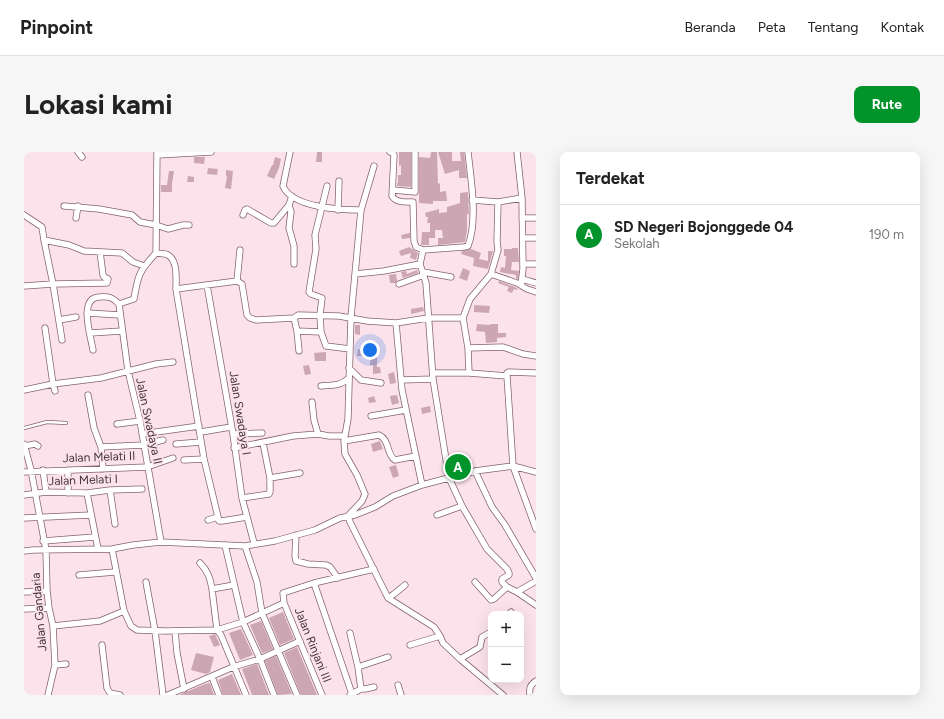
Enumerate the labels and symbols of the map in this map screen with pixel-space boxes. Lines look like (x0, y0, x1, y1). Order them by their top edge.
your location (360, 340, 380, 360)
street label: Jalan Swadaya I (226, 370, 254, 456)
street label: Jalan Swadaya II (133, 376, 165, 466)
street label: Jalan Melati II (62, 449, 136, 465)
pin: A (445, 452, 471, 482)
street label: Jalan Melati I (48, 472, 118, 488)
street label: Jalan Gandaria (29, 572, 49, 652)
street label: Jalan Rinjani III (292, 606, 334, 684)

